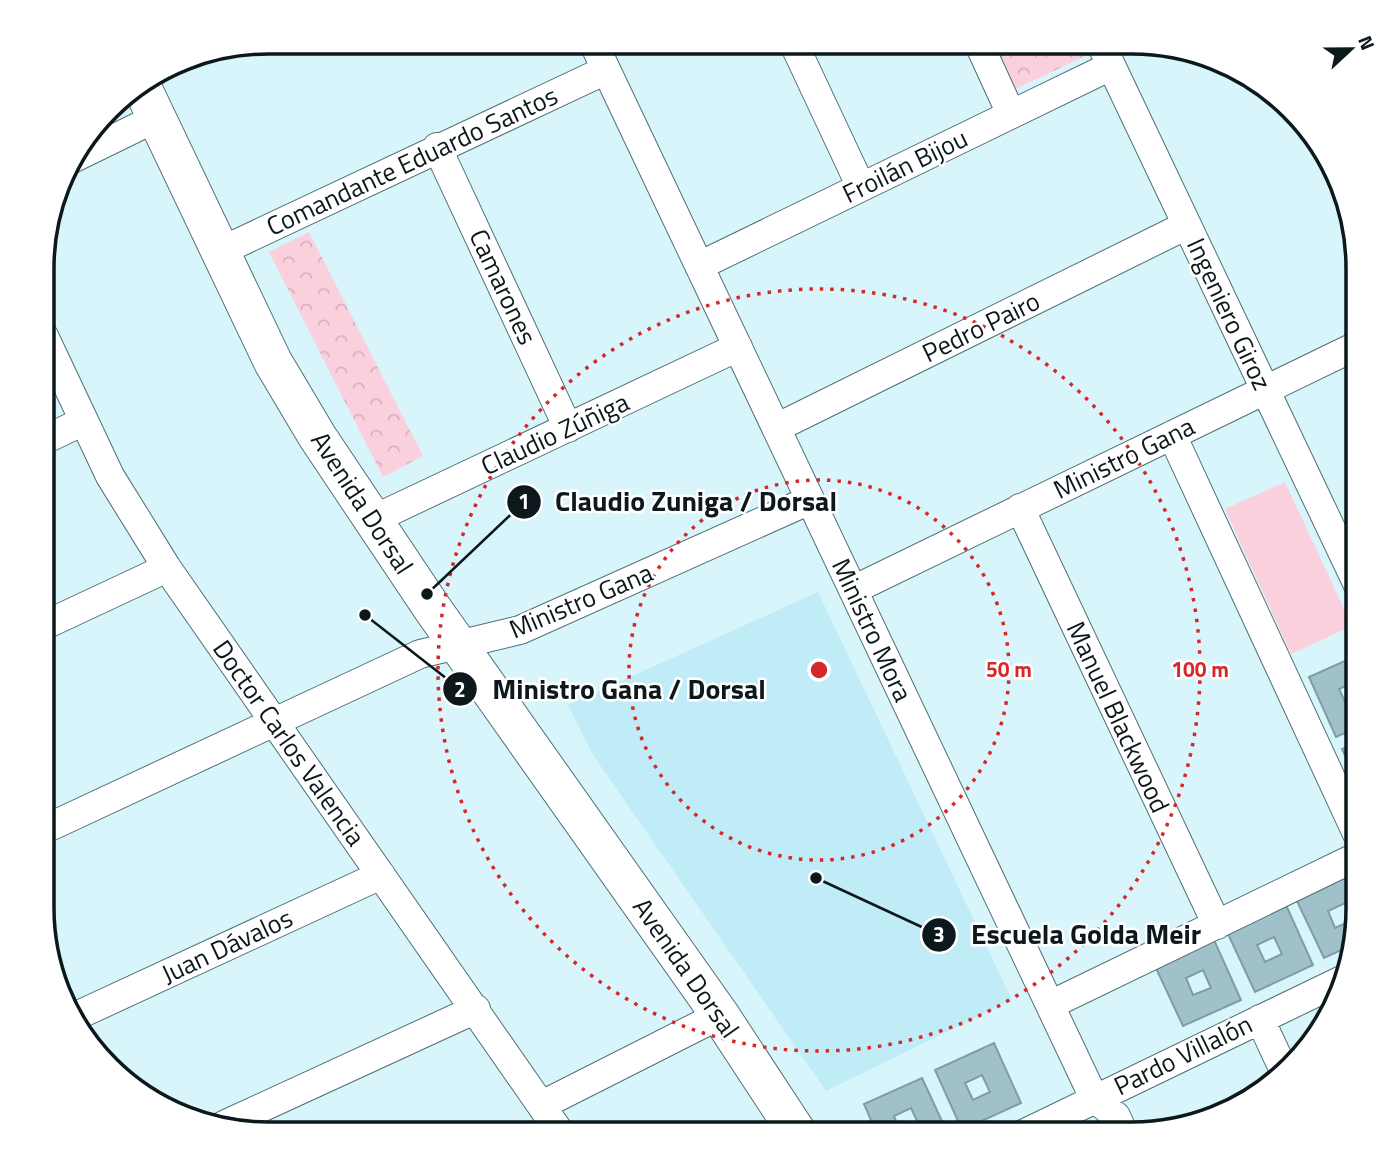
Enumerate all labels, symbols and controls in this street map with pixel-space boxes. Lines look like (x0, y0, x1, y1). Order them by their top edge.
north arrow (1316, 14, 1386, 84)
text: N (1351, 31, 1383, 54)
street label: Comandante Eduardo Santos (260, 76, 564, 245)
street label: Froilán Bijou (836, 118, 974, 213)
street label: Camarones (460, 223, 547, 351)
street label: Ingeniero Giroz (1177, 231, 1282, 396)
street label: Pedro Pairo (915, 281, 1046, 372)
street label: Claudio Zúñiga (474, 382, 635, 485)
street label: Ministro Gana (1047, 407, 1201, 509)
street label: Avenida Dorsal (302, 424, 423, 582)
callout: Claudio Zuniga / Dorsal (506, 477, 851, 526)
text: Claudio Zuniga / Dorsal (555, 479, 837, 522)
text: 1 (518, 485, 530, 517)
street label: Ministro Mora (822, 552, 923, 708)
street label: Ministro Gana (503, 553, 659, 648)
street label: Manuel Blackwood (1057, 615, 1180, 819)
street label: Doctor Carlos Valencia (204, 632, 375, 854)
text: 50 m (986, 653, 1032, 685)
text: 100 m (1171, 653, 1229, 685)
centre of rings (807, 658, 831, 682)
callout: Ministro Gana / Dorsal (443, 665, 780, 714)
text: Ministro Gana / Dorsal (492, 667, 766, 710)
text: 2 (454, 673, 466, 705)
street label: Avenida Dorsal (624, 890, 749, 1046)
street label: Juan Dávalos (155, 898, 299, 993)
callout: Escuela Golda Meir (922, 910, 1215, 959)
text: Escuela Golda Meir (971, 912, 1201, 955)
text: 3 (933, 918, 945, 950)
street label: Pardo Villalón (1107, 1004, 1259, 1105)

